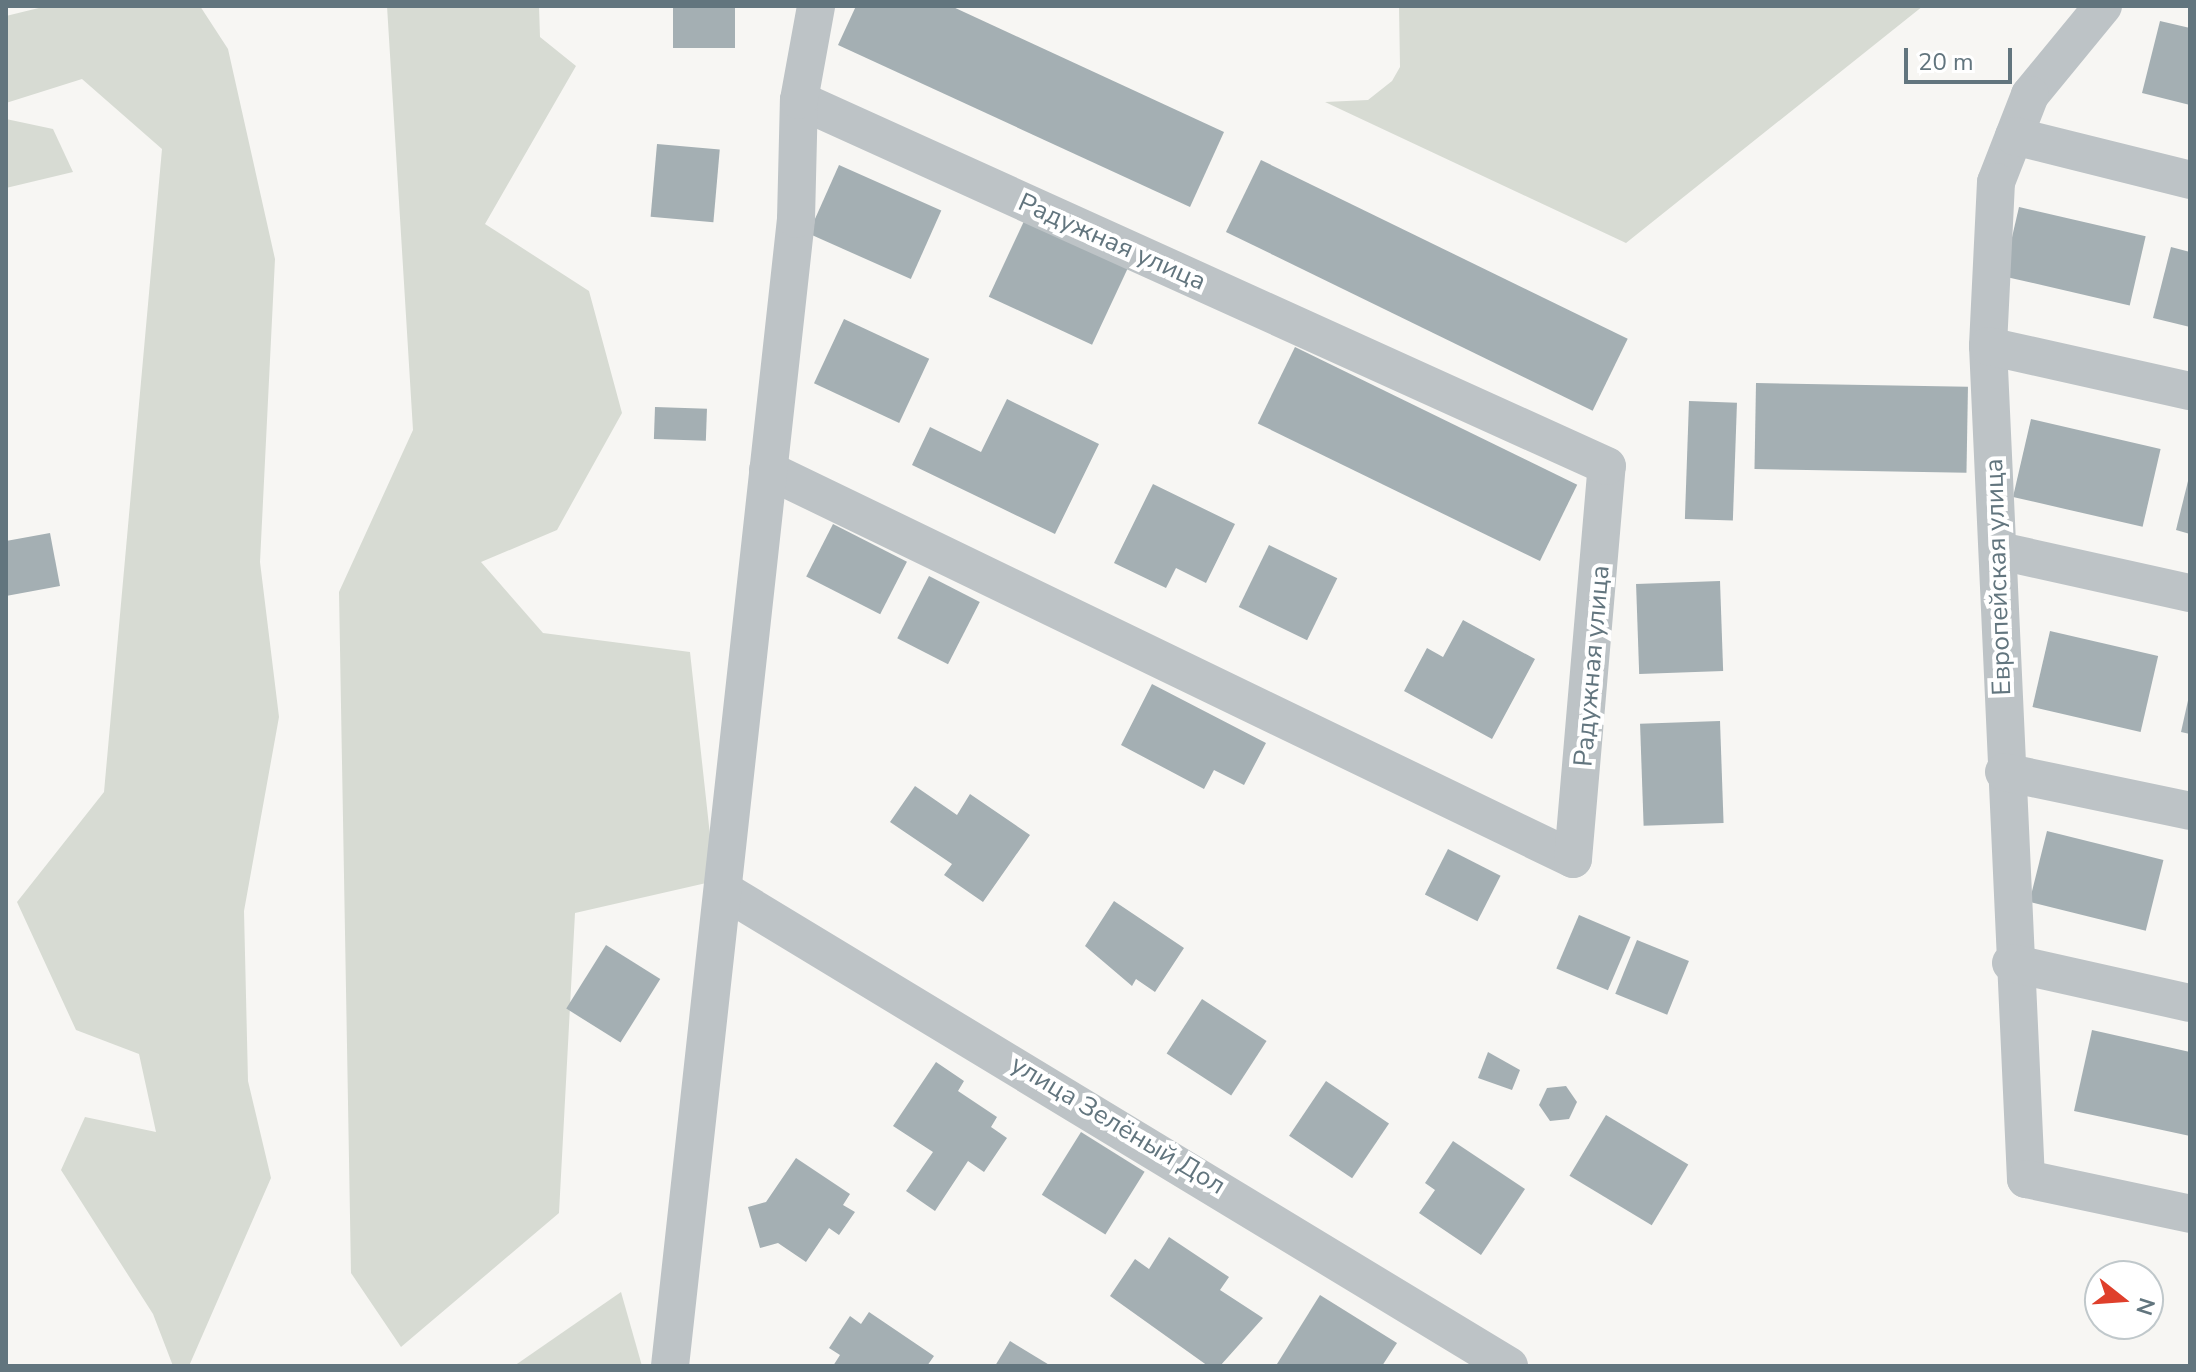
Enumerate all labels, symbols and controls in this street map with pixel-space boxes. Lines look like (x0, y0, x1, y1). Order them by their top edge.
scale bar (1908, 32, 2016, 82)
text: 20 m (1918, 46, 1974, 78)
street label: Радужная улица (1013, 187, 1211, 297)
street label: Европейская улица (1978, 458, 2018, 696)
street label: Радужная улица (1568, 564, 1616, 768)
street label: улица Зелёный Дол (1005, 1049, 1231, 1201)
north arrow (2084, 1260, 2164, 1340)
text: N (2128, 1294, 2162, 1319)

